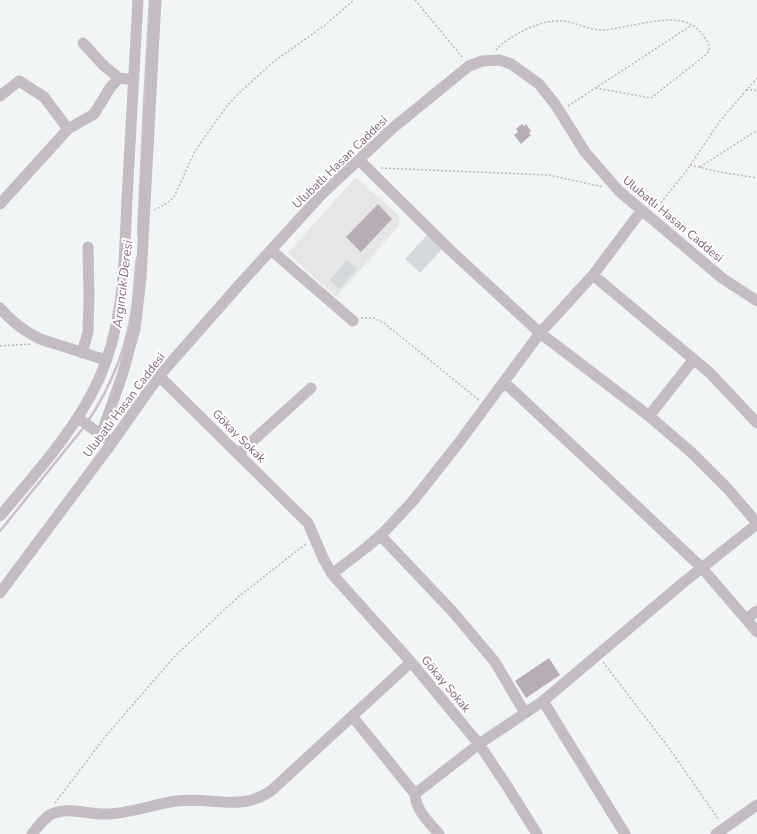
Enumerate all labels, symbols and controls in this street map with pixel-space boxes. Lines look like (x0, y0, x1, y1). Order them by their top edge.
street label: Ulubatlı Hasan Caddesi (289, 112, 391, 212)
street label: Ulubatlı Hasan Caddesi (619, 172, 727, 266)
water label: Argıncık Deresi (109, 238, 137, 330)
street label: Ulubatlı Hasan Caddesi (79, 350, 169, 460)
street label: Gökay Sokak (209, 406, 270, 467)
street label: Gökay Sokak (418, 652, 475, 716)

